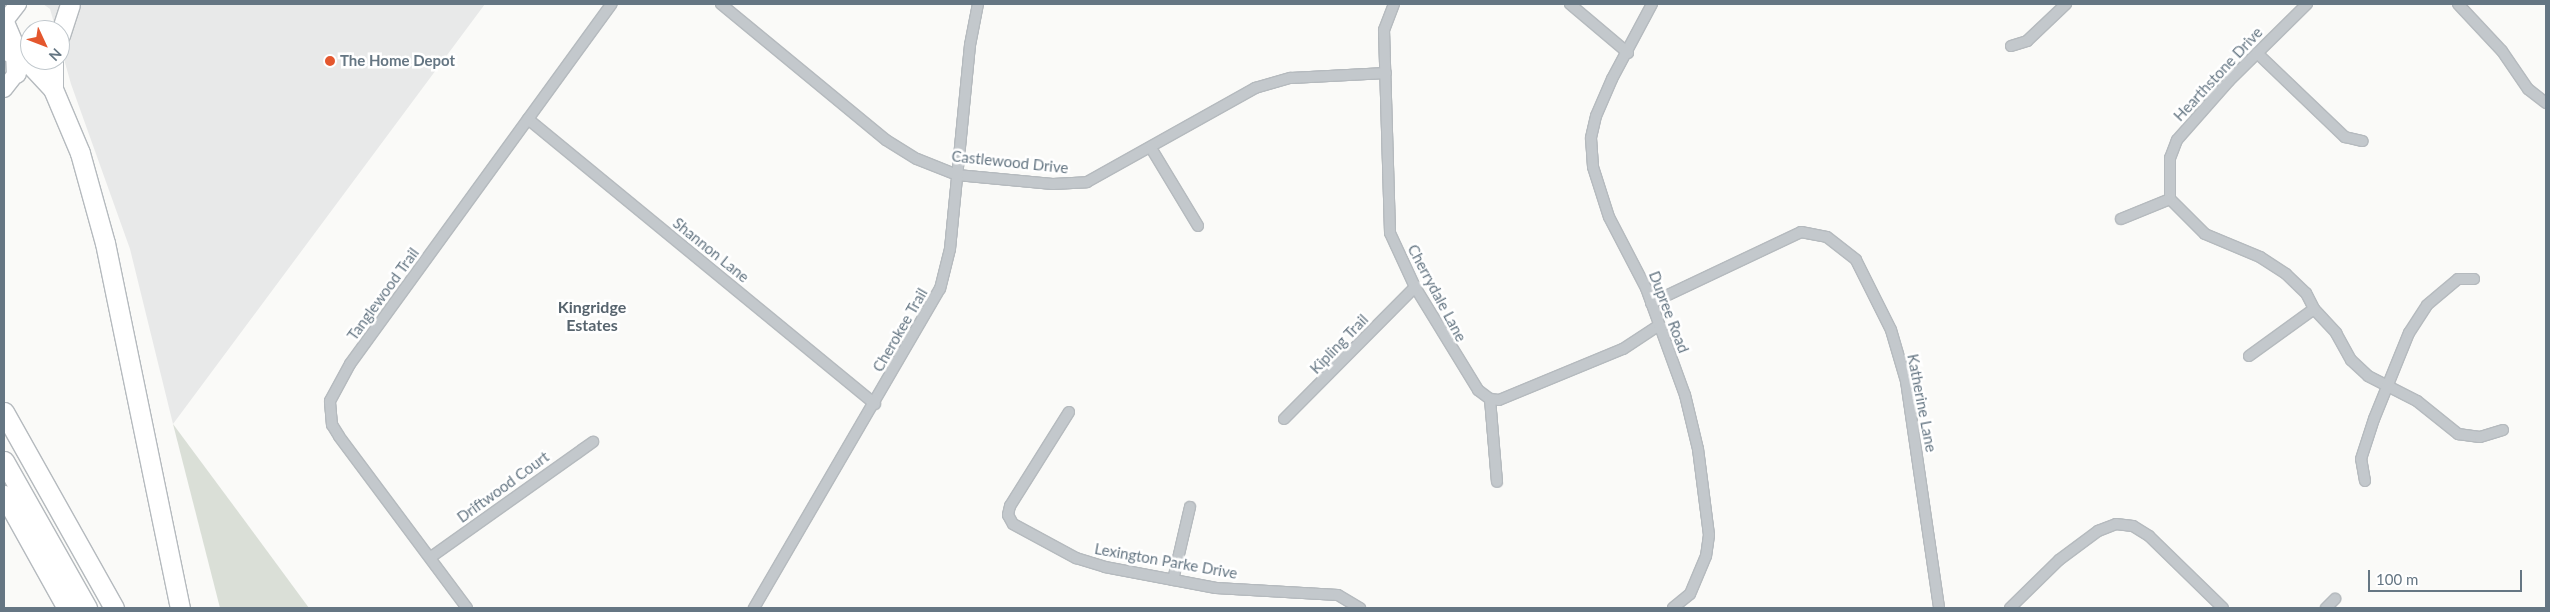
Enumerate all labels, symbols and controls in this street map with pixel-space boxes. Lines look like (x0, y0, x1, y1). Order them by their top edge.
north arrow (20, 20, 70, 70)
street label: Hearthstone Drive (2170, 23, 2266, 125)
text: N (46, 45, 66, 65)
place label: The Home Depot (340, 52, 455, 70)
marker: The Home Depot (324, 55, 336, 67)
street label: Castlewood Drive (951, 147, 1069, 177)
street label: Shannon Lane (669, 214, 753, 286)
street label: Cherrydale Lane (1404, 241, 1470, 345)
street label: Tanglewood Trail (343, 244, 423, 344)
street label: Dupree Road (1645, 269, 1693, 355)
street label: Cherokee Trail (869, 285, 931, 375)
district label: Kingridge Estates (558, 297, 626, 335)
street label: Kipling Trail (1306, 310, 1372, 378)
street label: Katherine Lane (1904, 352, 1940, 454)
street label: Driftwood Court (454, 448, 552, 526)
street label: Lexington Parke Drive (1093, 540, 1239, 582)
scale bar (2370, 560, 2524, 592)
text: 100 m (2376, 570, 2418, 588)

